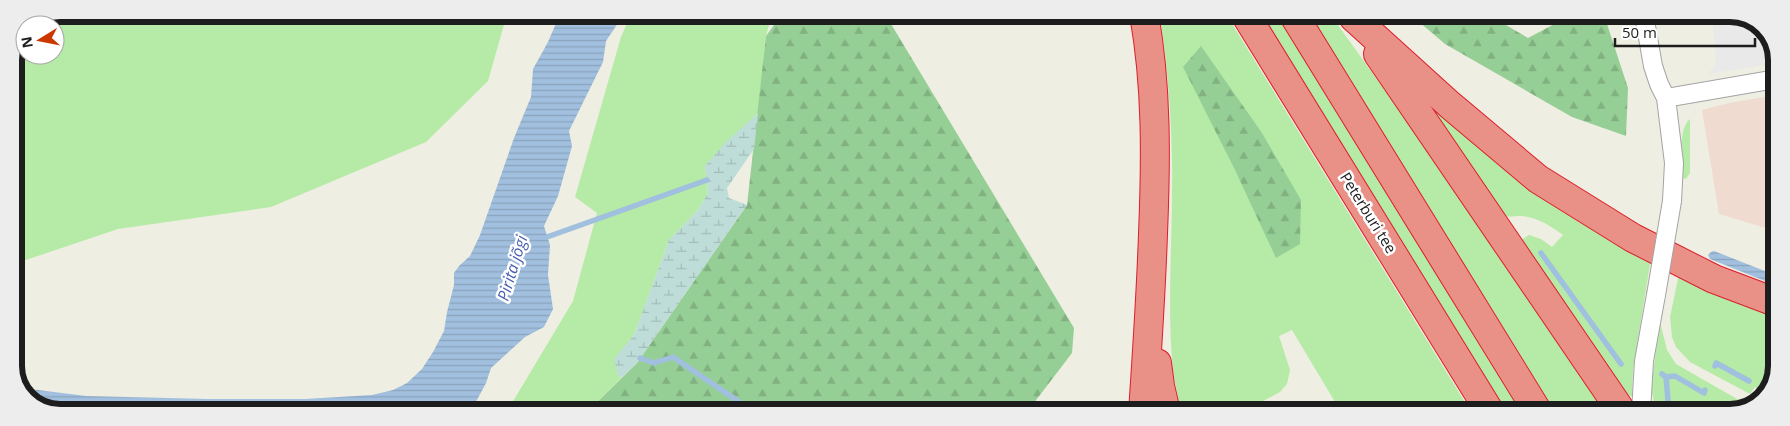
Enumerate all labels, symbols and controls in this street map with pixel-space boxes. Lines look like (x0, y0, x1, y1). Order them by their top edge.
north arrow (15, 15, 65, 65)
scale bar (1615, 15, 1755, 47)
text: 50 m (1622, 22, 1657, 42)
text: N (16, 35, 37, 50)
street label: Peterburi tee (1336, 168, 1402, 257)
water label: Pirita jõgi (492, 232, 533, 303)

